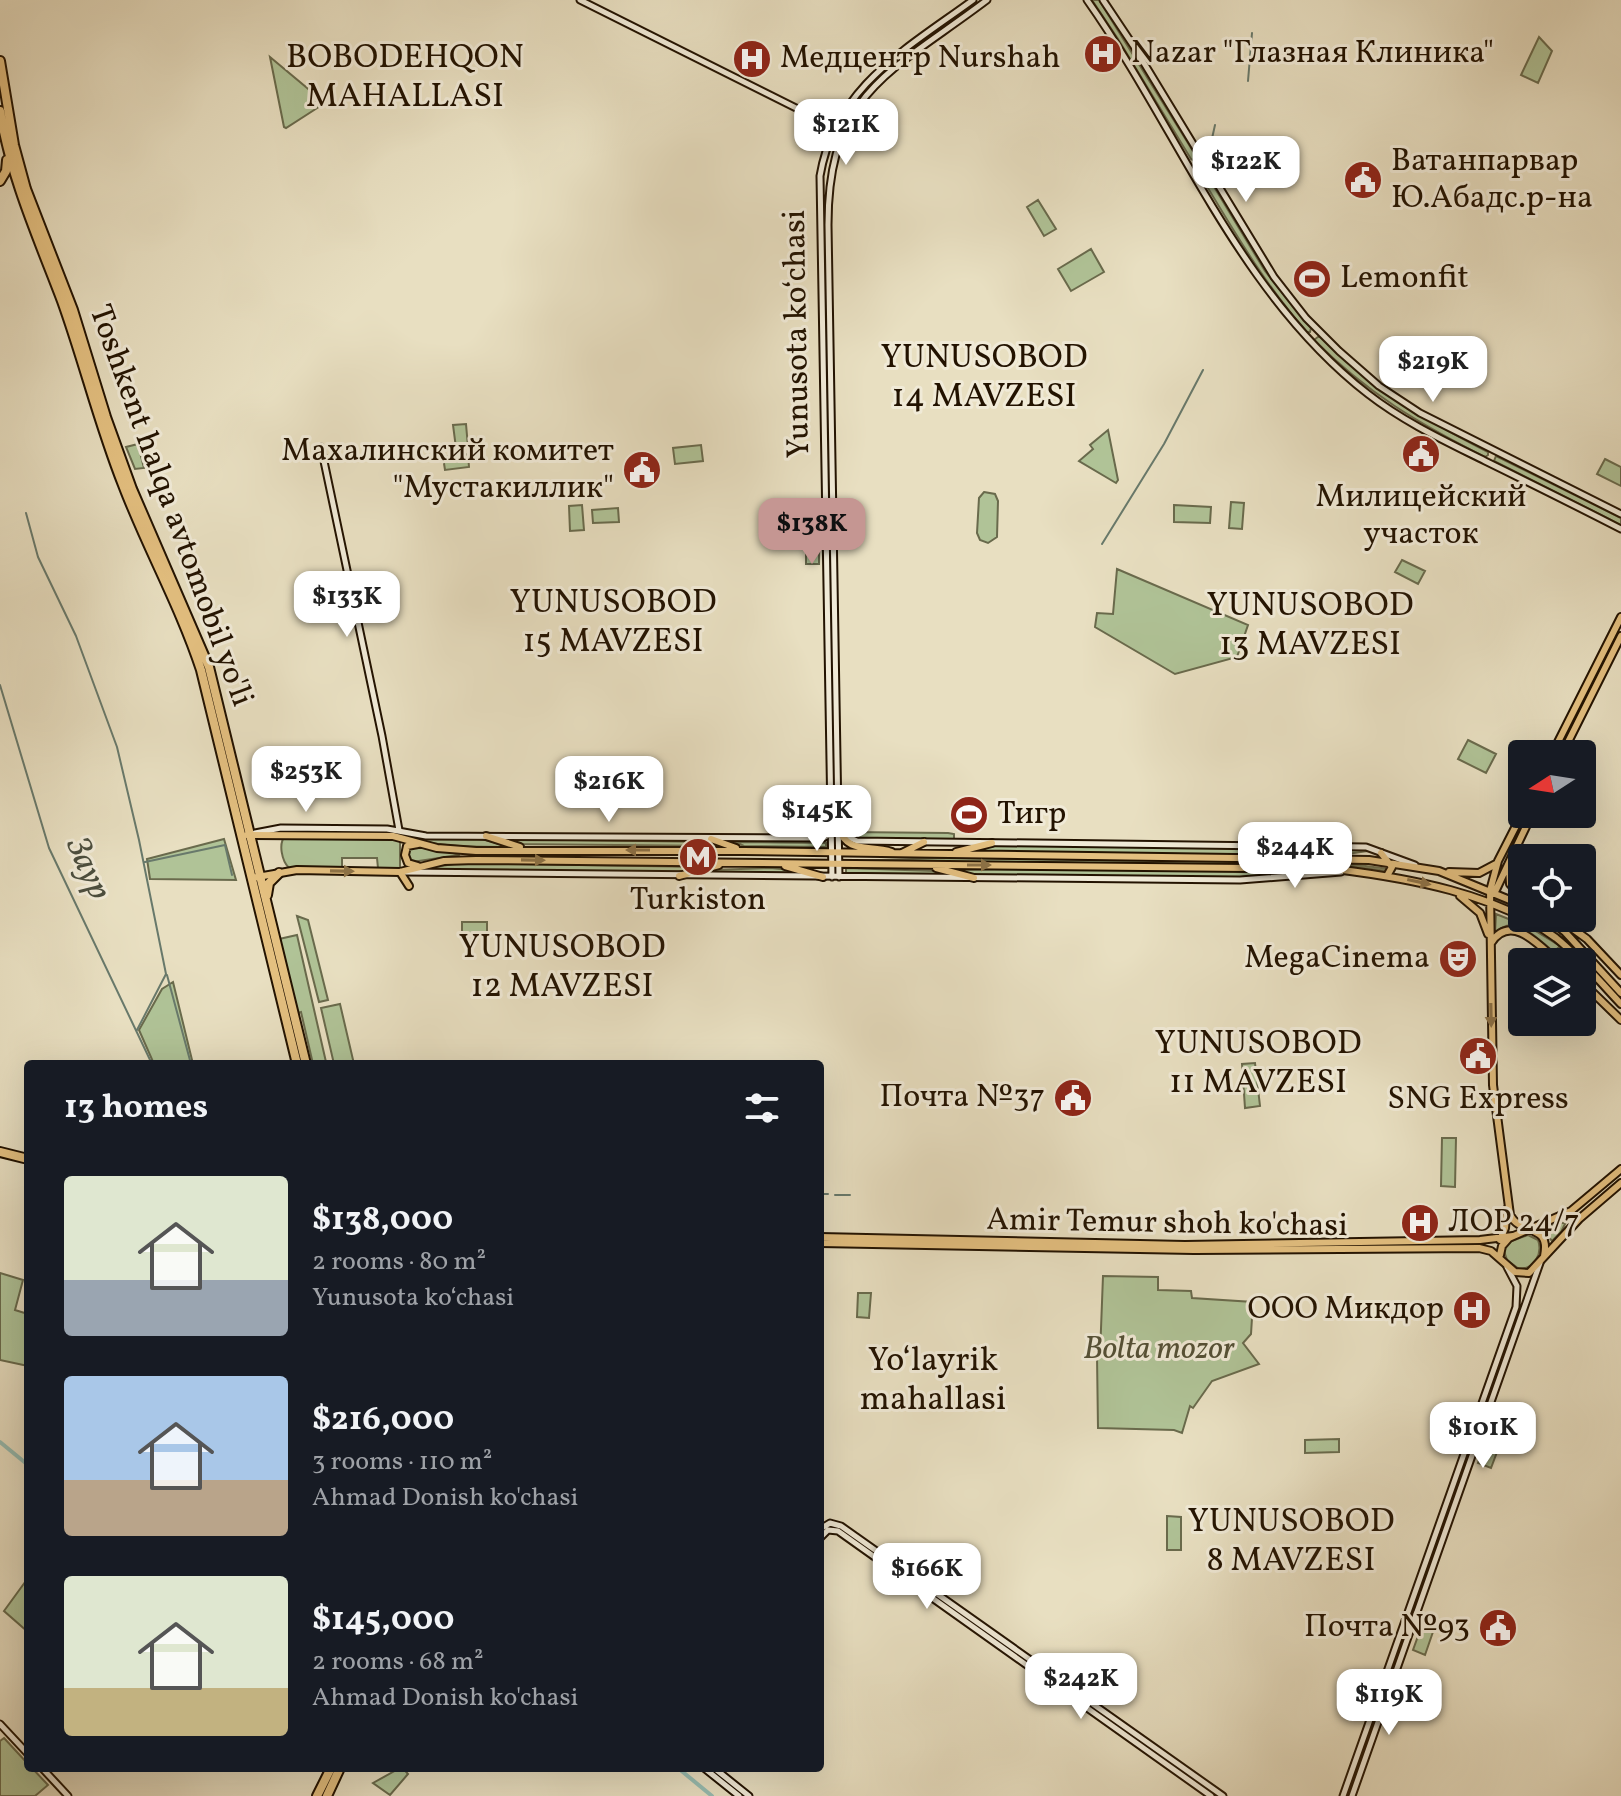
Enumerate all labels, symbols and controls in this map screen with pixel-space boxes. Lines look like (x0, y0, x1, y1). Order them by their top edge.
place label: Nazar "Глазная Клиника" (1131, 32, 1494, 76)
hospital icon: Nazar "Глазная Клиника" (1082, 33, 1124, 75)
district label: BOBODEHQON MAHALLASI (286, 35, 524, 121)
place label: Медцентр Nurshah (780, 37, 1061, 81)
hospital icon: Медцентр Nurshah (731, 38, 773, 80)
pin: $121K (790, 99, 902, 167)
text: $121K (812, 107, 880, 143)
pin: $122K (1190, 136, 1302, 204)
place label: Ватанпарвар Ю.Абадс.р-на (1391, 140, 1593, 221)
text: $122K (1211, 144, 1281, 180)
public building icon: Ватанпарвар Ю.Абадс.р-на (1342, 159, 1384, 201)
street label: Yunusota koʻchasi (774, 209, 822, 459)
place label: Lemonfit (1340, 257, 1469, 301)
sports icon: Lemonfit (1291, 258, 1333, 300)
street label: Toshkent halqa avtomobil yo'li (77, 299, 263, 713)
district label: YUNUSOBOD 14 MAVZESI (880, 335, 1088, 421)
pin: $219K (1377, 336, 1489, 404)
text: $219K (1397, 344, 1469, 380)
place label: Махалинский комитет "Мустакиллик" (281, 430, 614, 511)
public building icon: Милицейский участок (1400, 433, 1442, 475)
public building icon: Махалинский комитет "Мустакиллик" (621, 449, 663, 491)
place label: Милицейский участок (1315, 476, 1527, 557)
pin: $138K (756, 498, 868, 566)
text: $138K (776, 506, 848, 542)
pin: $133K (291, 571, 403, 639)
text: $133K (312, 579, 382, 615)
district label: YUNUSOBOD 15 MAVZESI (509, 580, 717, 666)
district label: YUNUSOBOD 13 MAVZESI (1206, 583, 1414, 669)
north arrow (1508, 740, 1596, 828)
map controls (1508, 740, 1596, 1036)
pin: $253K (250, 746, 362, 814)
text: $253K (270, 754, 342, 790)
pin: $216K (553, 756, 665, 824)
text: $216K (573, 764, 645, 800)
pin: $145K (761, 785, 873, 853)
text: $145K (781, 793, 853, 829)
place label: Тигр (997, 793, 1066, 837)
sports icon: Тигр (948, 794, 990, 836)
pin: $244K (1239, 822, 1351, 890)
water label: Заур (52, 830, 121, 908)
text: $244K (1256, 830, 1334, 866)
metro station icon: Turkiston (677, 836, 719, 878)
one-way arrow (625, 844, 650, 857)
button: locate (1508, 844, 1596, 932)
one-way arrow (521, 854, 546, 867)
one-way arrow (967, 859, 992, 871)
one-way arrow (330, 865, 355, 877)
one-way arrow (1407, 876, 1432, 889)
place label: Turkiston (630, 879, 766, 923)
district label: YUNUSOBOD 12 MAVZESI (458, 925, 666, 1011)
place label: MegaCinema (1244, 937, 1430, 981)
theatre icon: MegaCinema (1437, 938, 1479, 980)
button: layers (1508, 948, 1596, 1036)
one-way arrow (1485, 1003, 1498, 1028)
district label: YUNUSOBOD 11 MAVZESI (1154, 1021, 1362, 1107)
public building icon: SNG Express (1457, 1035, 1499, 1077)
place label: Почта №37 (880, 1076, 1045, 1120)
public building icon: Почта №37 (1052, 1077, 1094, 1119)
place label: SNG Express (1387, 1078, 1569, 1122)
text: 13 homes (64, 1085, 208, 1132)
icon: filters (740, 1086, 784, 1130)
text: $138,000 (312, 1197, 453, 1244)
street label: Amir Temur shoh ko'chasi (986, 1199, 1348, 1249)
place label: ЛОР 24/7 (1448, 1201, 1580, 1245)
hospital icon: ЛОР 24/7 (1399, 1202, 1441, 1244)
icon: home (128, 1208, 224, 1304)
text: 2 rooms · 80 m² (312, 1244, 486, 1280)
text: Yunusota koʻchasi (312, 1280, 514, 1316)
place label: ООО Микдор (1248, 1288, 1444, 1332)
hospital icon: ООО Микдор (1451, 1289, 1493, 1331)
park label: Bolta mozor (1083, 1328, 1236, 1372)
district label: Yoʻlayrik mahallasi (860, 1338, 1006, 1424)
text: $216,000 (312, 1397, 454, 1444)
pin: $101K (1427, 1402, 1539, 1470)
icon: home (128, 1408, 224, 1504)
text: $101K (1448, 1410, 1518, 1446)
text: 3 rooms · 110 m² (312, 1444, 492, 1480)
text: Ahmad Donish ko'chasi (312, 1480, 578, 1516)
district label: YUNUSOBOD 8 MAVZESI (1187, 1499, 1395, 1585)
pin: $166K (871, 1543, 983, 1611)
text: $166K (891, 1551, 963, 1587)
text: $145,000 (312, 1597, 454, 1644)
place label: Почта №93 (1304, 1606, 1470, 1650)
public building icon: Почта №93 (1477, 1607, 1519, 1649)
icon: home (128, 1608, 224, 1704)
text: 2 rooms · 68 m² (312, 1644, 484, 1680)
pin: $242K (1025, 1653, 1137, 1721)
text: $242K (1043, 1661, 1119, 1697)
pin: $119K (1333, 1669, 1445, 1737)
text: $119K (1355, 1677, 1423, 1713)
text: Ahmad Donish ko'chasi (312, 1680, 578, 1716)

